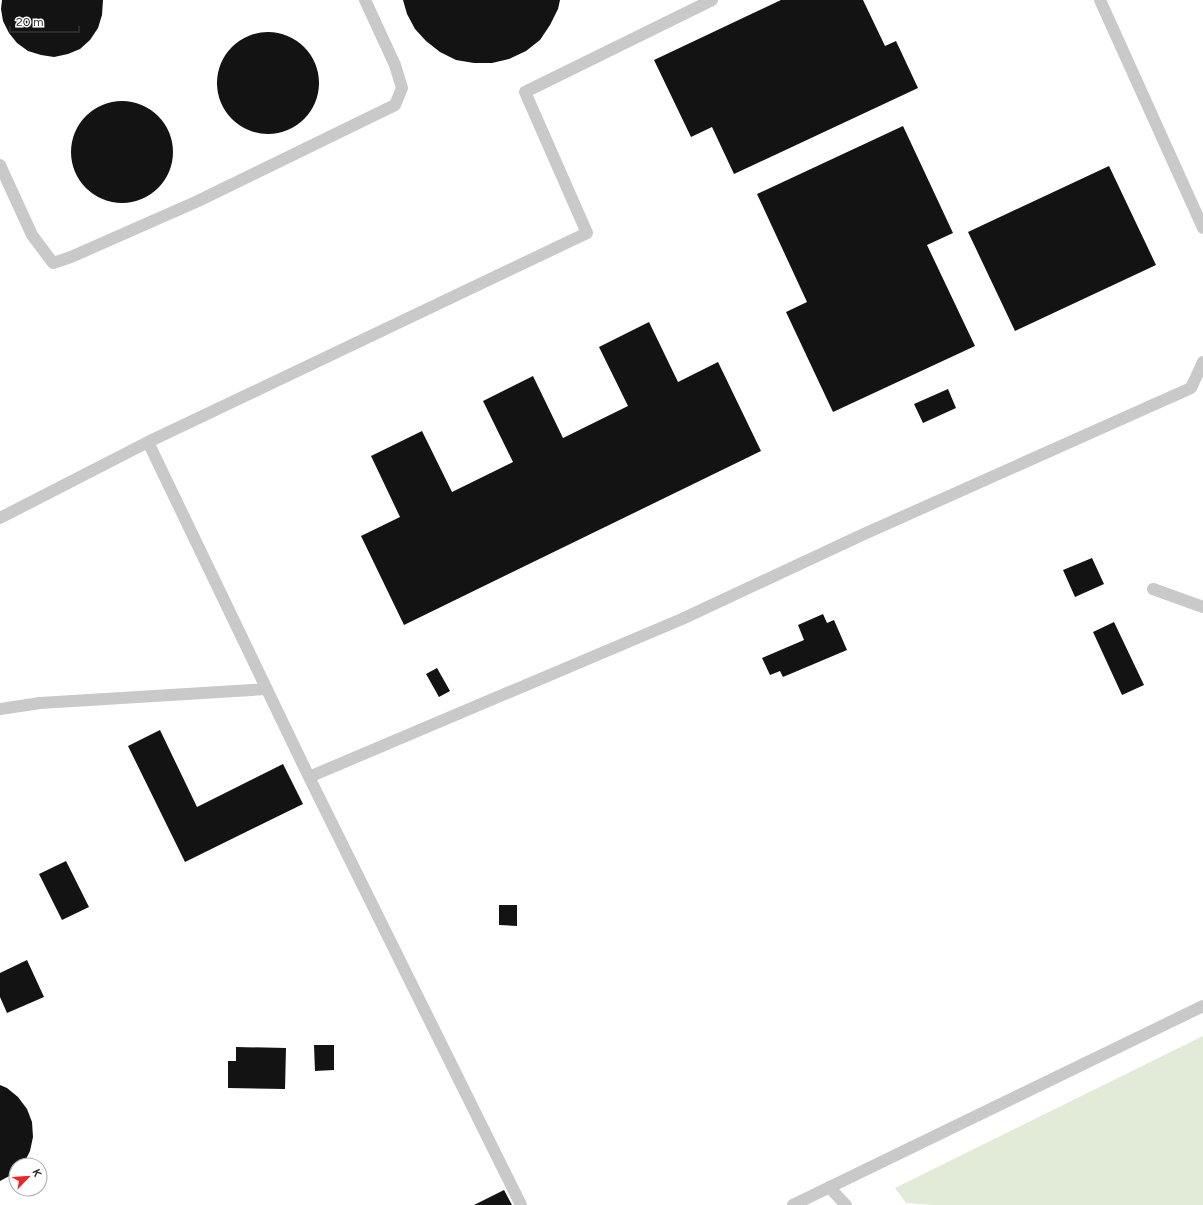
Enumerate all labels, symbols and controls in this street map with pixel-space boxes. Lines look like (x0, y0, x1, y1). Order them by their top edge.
scale bar (10, 8, 79, 34)
text: 20 m (16, 15, 44, 29)
north arrow (8, 1157, 48, 1197)
text: K (29, 1167, 44, 1180)

